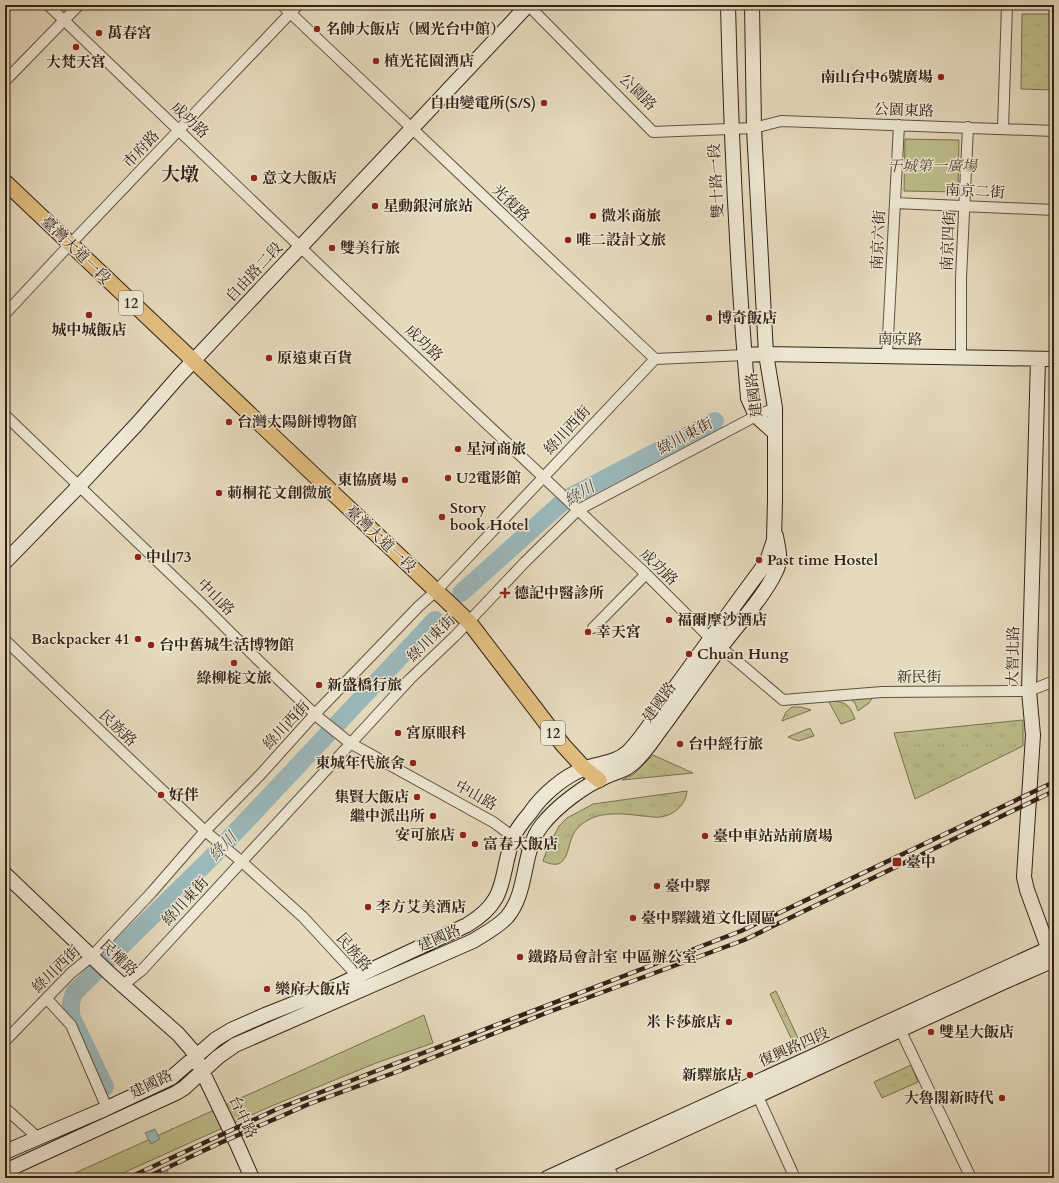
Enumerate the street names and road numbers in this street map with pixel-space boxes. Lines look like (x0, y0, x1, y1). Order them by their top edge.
street label: 公園路 (615, 69, 661, 115)
street label: 成功路 (167, 97, 213, 143)
street label: 公園東路 (874, 99, 934, 121)
street label: 市府路 (118, 126, 164, 172)
street label: 雙十路一段 (704, 143, 728, 219)
street label: 南京二街 (945, 179, 1005, 203)
street label: 光復路 (488, 180, 534, 226)
street label: 南京六街 (866, 210, 890, 270)
street label: 南京四街 (936, 211, 960, 271)
street label: 臺灣大道一段 (37, 212, 115, 288)
street label: 自由路二段 (221, 238, 287, 306)
road number: 12 (119, 291, 143, 315)
street label: 成功路 (401, 320, 447, 366)
street label: 南京路 (877, 329, 923, 349)
street label: 建國路 (741, 371, 767, 419)
street label: 綠川西街 (539, 401, 595, 459)
street label: 綠川東街 (654, 413, 716, 459)
street label: 臺灣大道一段 (341, 501, 421, 577)
street label: 成功路 (636, 544, 682, 590)
street label: 中山路 (193, 574, 239, 620)
street label: 綠川東街 (402, 610, 460, 666)
street label: 大智北路 (1002, 626, 1024, 686)
street label: 新民街 (896, 667, 942, 687)
street label: 建國路 (638, 678, 680, 726)
street label: 綠川西街 (258, 696, 314, 754)
street label: 民族路 (95, 705, 141, 751)
road number: 12 (541, 721, 565, 745)
street label: 中山路 (451, 775, 501, 815)
street label: 綠川東街 (157, 872, 213, 930)
street label: 建國路 (414, 920, 464, 956)
street label: 民族路 (332, 928, 376, 976)
street label: 民權路 (96, 935, 142, 981)
street label: 綠川西街 (27, 941, 85, 997)
street label: 復興路四段 (756, 1023, 832, 1071)
street label: 建國路 (126, 1065, 176, 1103)
street label: 台中路 (224, 1092, 262, 1142)

